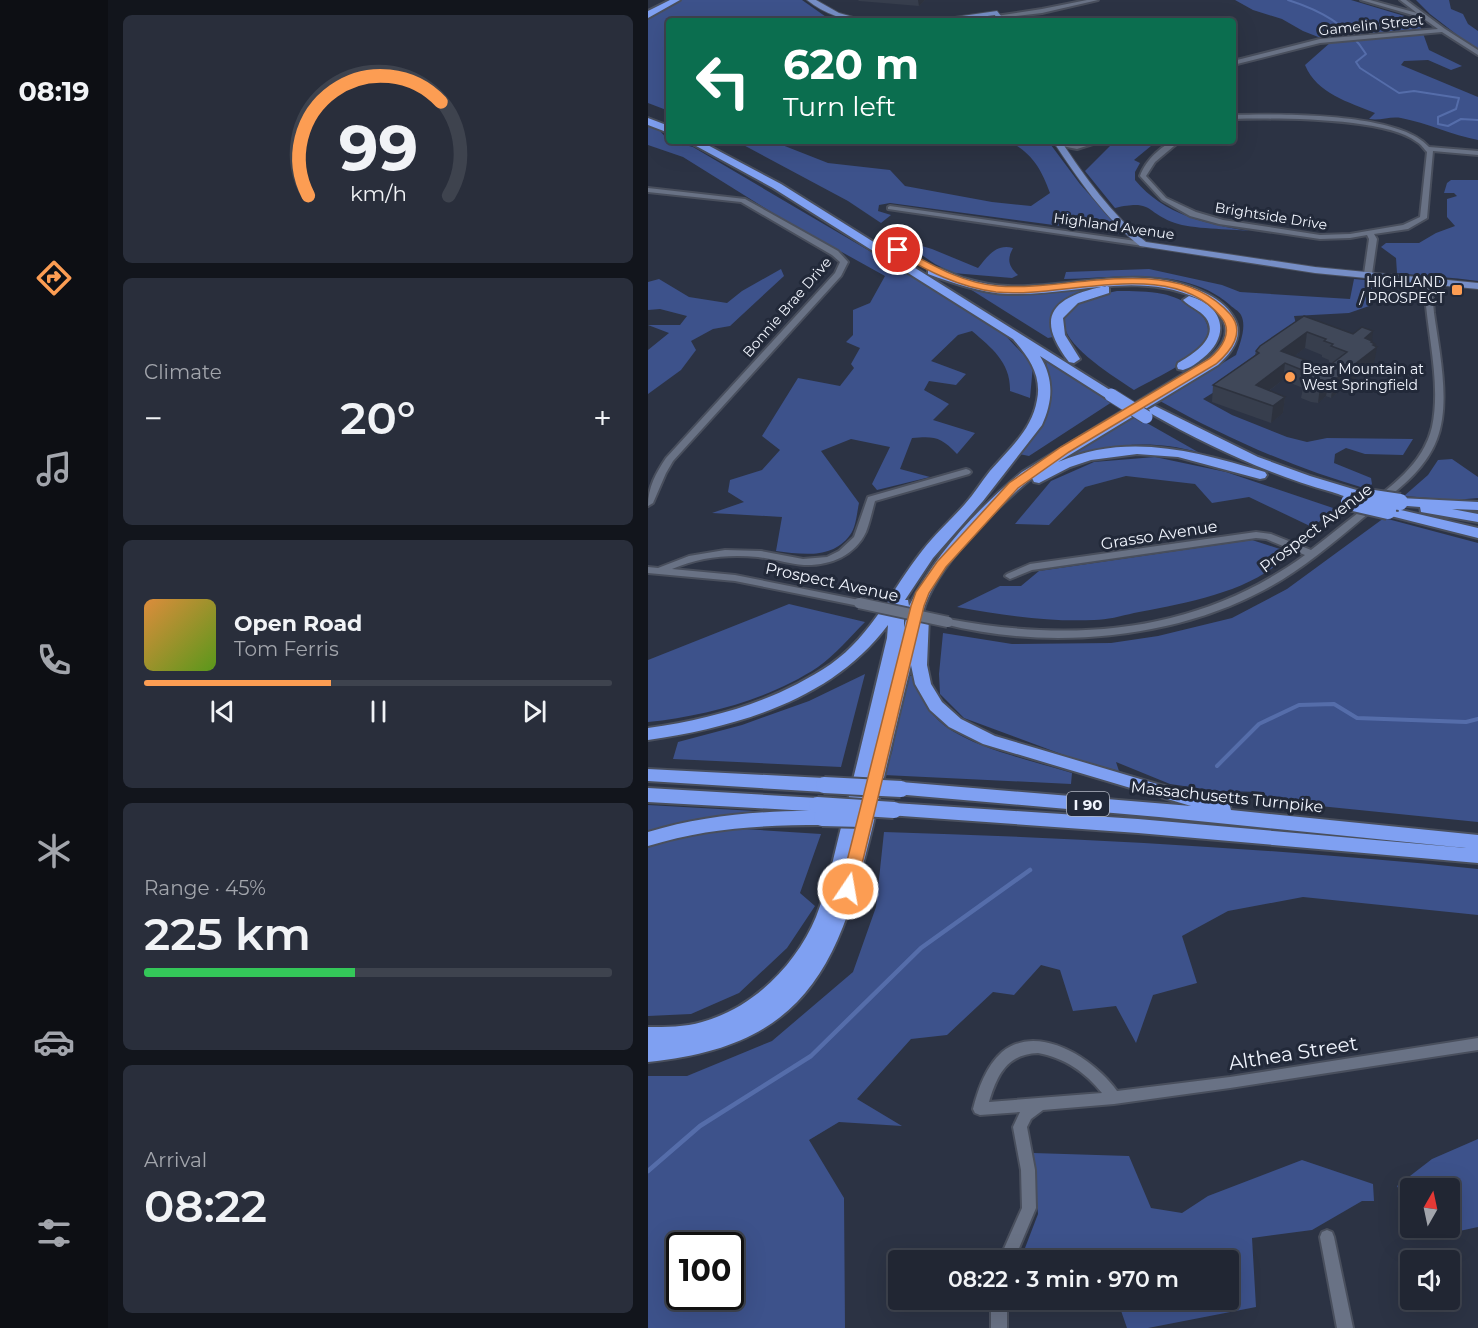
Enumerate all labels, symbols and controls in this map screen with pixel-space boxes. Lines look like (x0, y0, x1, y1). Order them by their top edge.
street label: Gamelin Street (1318, 11, 1425, 39)
text: 620 m (783, 38, 919, 90)
icon: left (684, 42, 762, 120)
text: 08:19 (18, 75, 90, 108)
text: Turn left (783, 90, 896, 123)
text: 99 (338, 110, 418, 186)
text: km/h (349, 180, 407, 206)
street label: Brightside Drive (1214, 198, 1328, 234)
street label: Highland Avenue (1052, 209, 1176, 243)
pin (872, 224, 923, 275)
icon: arrive (881, 233, 914, 266)
street label: Bonnie Brae Drive (739, 253, 835, 361)
icon: directions (33, 257, 75, 299)
place label: HIGHLAND / PROSPECT (1358, 273, 1445, 307)
marker: HIGHLAND / PROSPECT (1450, 283, 1464, 297)
text: Climate (144, 360, 222, 384)
place label: Bear Mountain at West Springfield (1302, 360, 1424, 394)
marker: Bear Mountain at West Springfield (1283, 370, 1297, 384)
text: 20° (340, 390, 416, 445)
text: − (144, 398, 163, 438)
text: + (593, 398, 612, 438)
icon: music (33, 448, 75, 490)
street label: Prospect Avenue (1256, 480, 1376, 576)
street label: Grasso Avenue (1099, 516, 1219, 554)
street label: Prospect Avenue (764, 559, 900, 605)
text: Open Road (234, 610, 362, 637)
text: Tom Ferris (234, 637, 339, 661)
icon: phone (33, 639, 75, 681)
icon: previous (206, 695, 239, 728)
icon: pause (362, 695, 395, 728)
icon: next (518, 695, 551, 728)
street label: Massachusetts Turnpike (1130, 777, 1324, 817)
road number: I 90 (1067, 792, 1109, 816)
icon: climate (33, 830, 75, 872)
position arrow (816, 857, 880, 921)
text: Range · 45% (144, 876, 266, 900)
text: 225 km (144, 906, 311, 961)
icon: car (33, 1021, 75, 1063)
street label: Althea Street (1227, 1031, 1359, 1075)
text: Arrival (144, 1148, 207, 1172)
text: 08:22 (144, 1178, 267, 1233)
north arrow (1400, 1178, 1460, 1238)
map controls (1400, 1178, 1460, 1310)
icon: filters (33, 1212, 75, 1254)
speed limit sign: 100 (666, 1232, 744, 1310)
button: sound (1400, 1250, 1460, 1310)
text: 08:22 · 3 min · 970 m (948, 1266, 1179, 1293)

